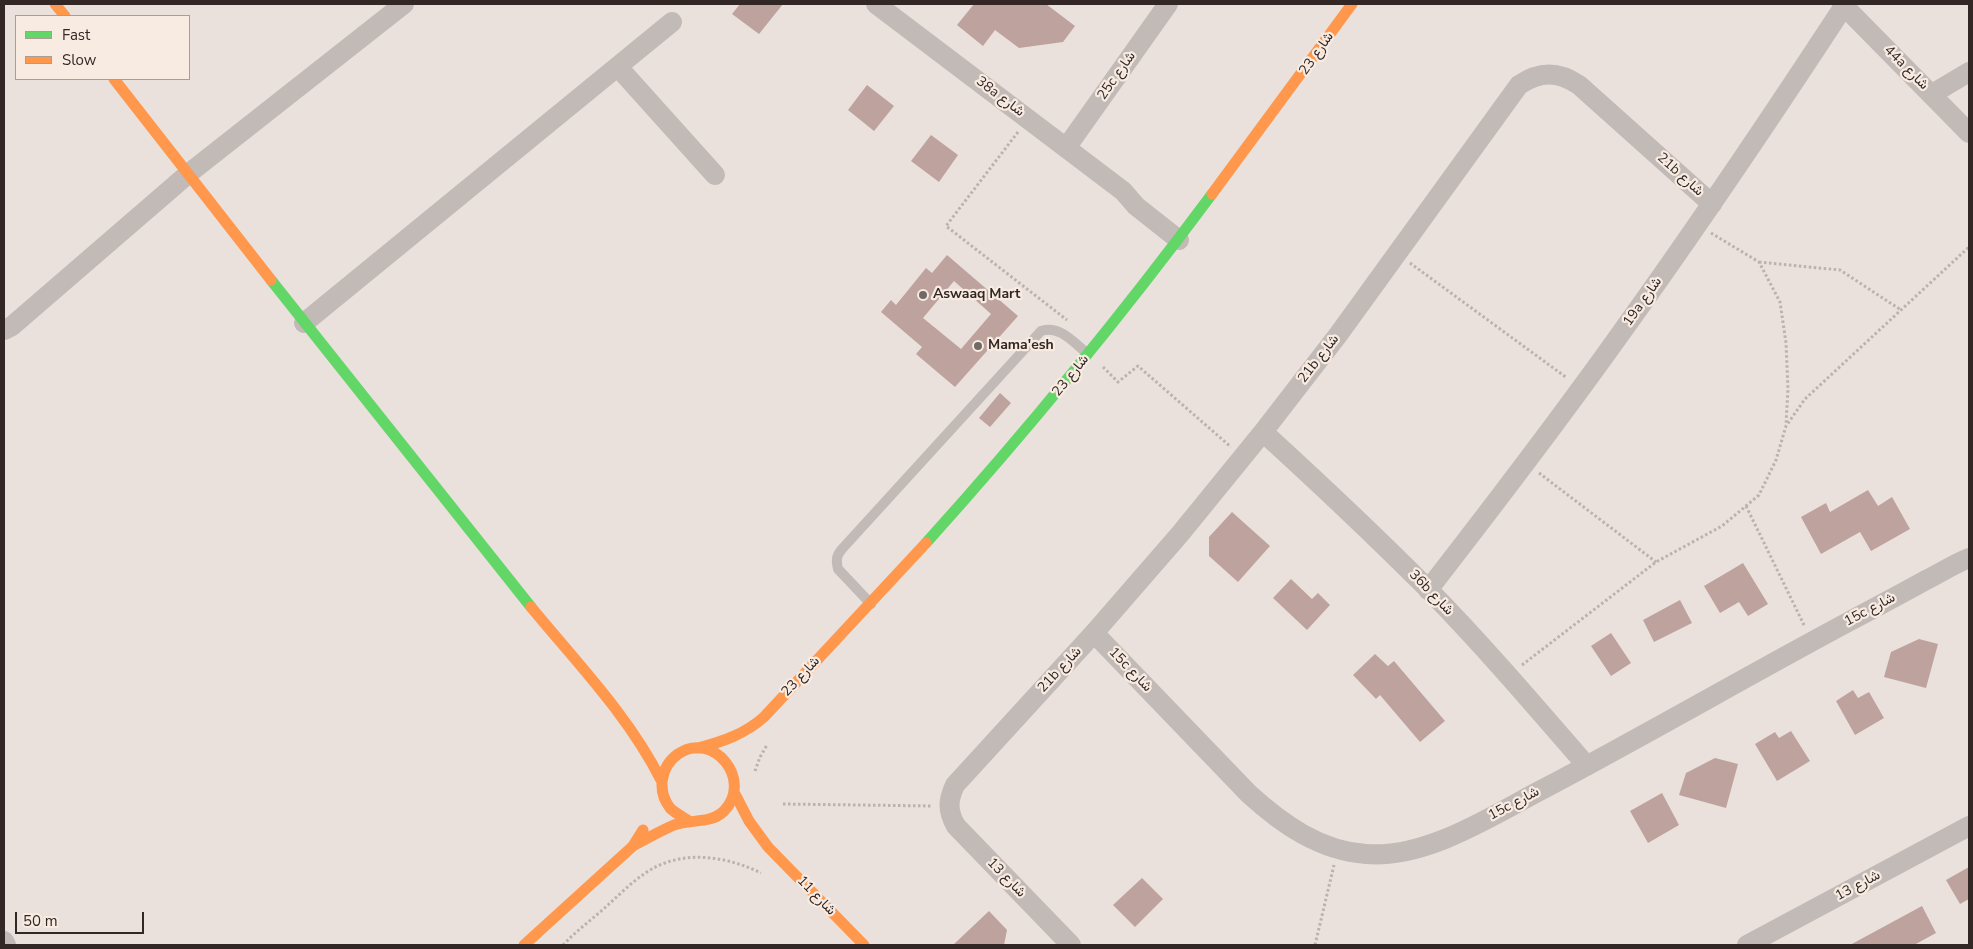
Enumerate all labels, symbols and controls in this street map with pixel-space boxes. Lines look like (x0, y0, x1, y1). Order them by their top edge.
legend (15, 15, 190, 80)
text: Fast (62, 25, 90, 45)
street label: شارع 23 (1296, 29, 1338, 79)
street label: 44a شارع (1880, 42, 1932, 94)
street label: 25c شارع (1094, 49, 1140, 103)
text: Slow (62, 50, 96, 70)
street label: 38a شارع (973, 73, 1027, 121)
street label: 21b شارع (1653, 150, 1707, 200)
street label: 19a شارع (1620, 274, 1666, 330)
place label: Aswaaq Mart (933, 287, 1020, 303)
marker: Aswaaq Mart (917, 289, 929, 301)
street label: 21b شارع (1295, 331, 1343, 387)
place label: Mama'esh (988, 338, 1054, 354)
marker: Mama'esh (972, 340, 984, 352)
street label: شارع 23 (1049, 352, 1093, 400)
street label: 36b شارع (1405, 567, 1457, 619)
street label: 15c شارع (1842, 590, 1898, 630)
street label: 21b شارع (1035, 644, 1085, 696)
street label: 15c شارع (1105, 644, 1155, 696)
street label: شارع 23 (778, 654, 824, 700)
street label: 15c شارع (1486, 784, 1542, 824)
street label: شارع 13 (983, 855, 1029, 901)
street label: شارع 13 (1833, 867, 1883, 905)
street label: شارع 11 (793, 873, 839, 919)
scale bar (18, 902, 146, 934)
text: 50 m (23, 911, 58, 931)

